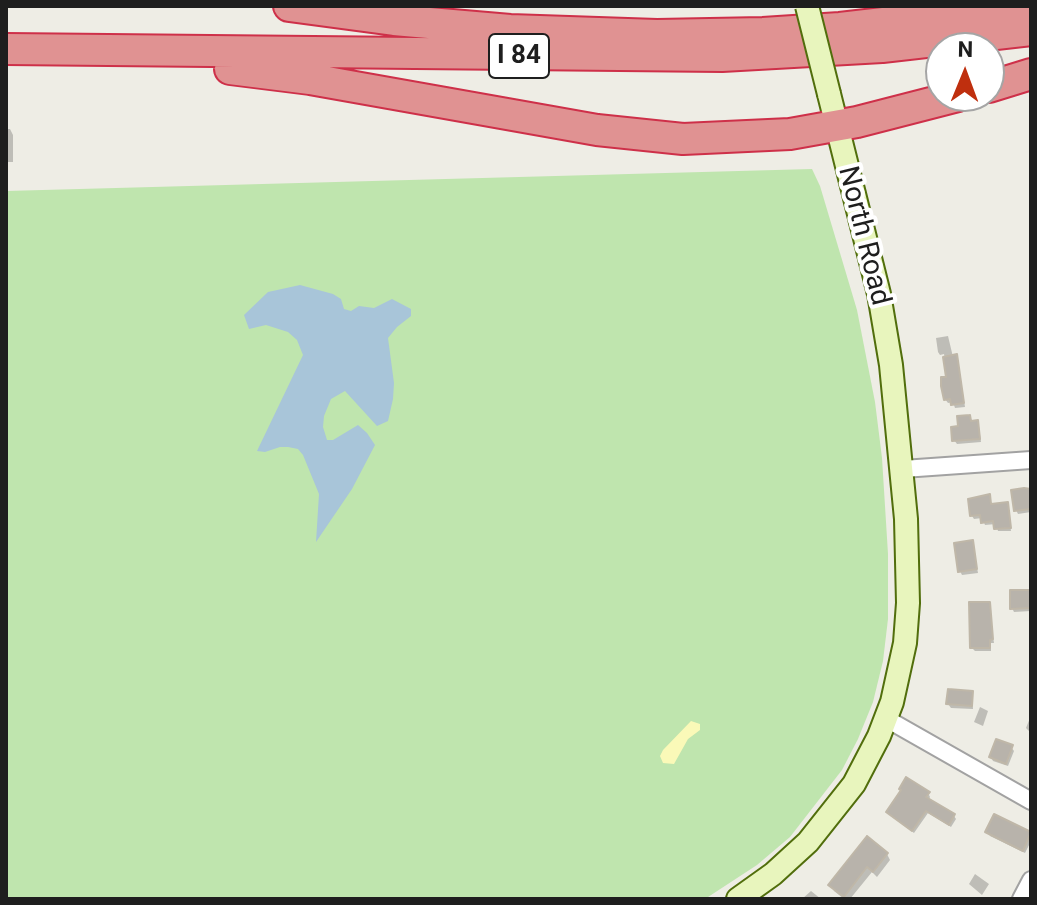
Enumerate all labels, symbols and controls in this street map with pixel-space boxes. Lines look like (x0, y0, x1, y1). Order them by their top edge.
north arrow (925, 32, 1005, 112)
road number: I 84 (489, 34, 549, 78)
text: N (957, 37, 973, 62)
street label: North Road (830, 163, 896, 309)

